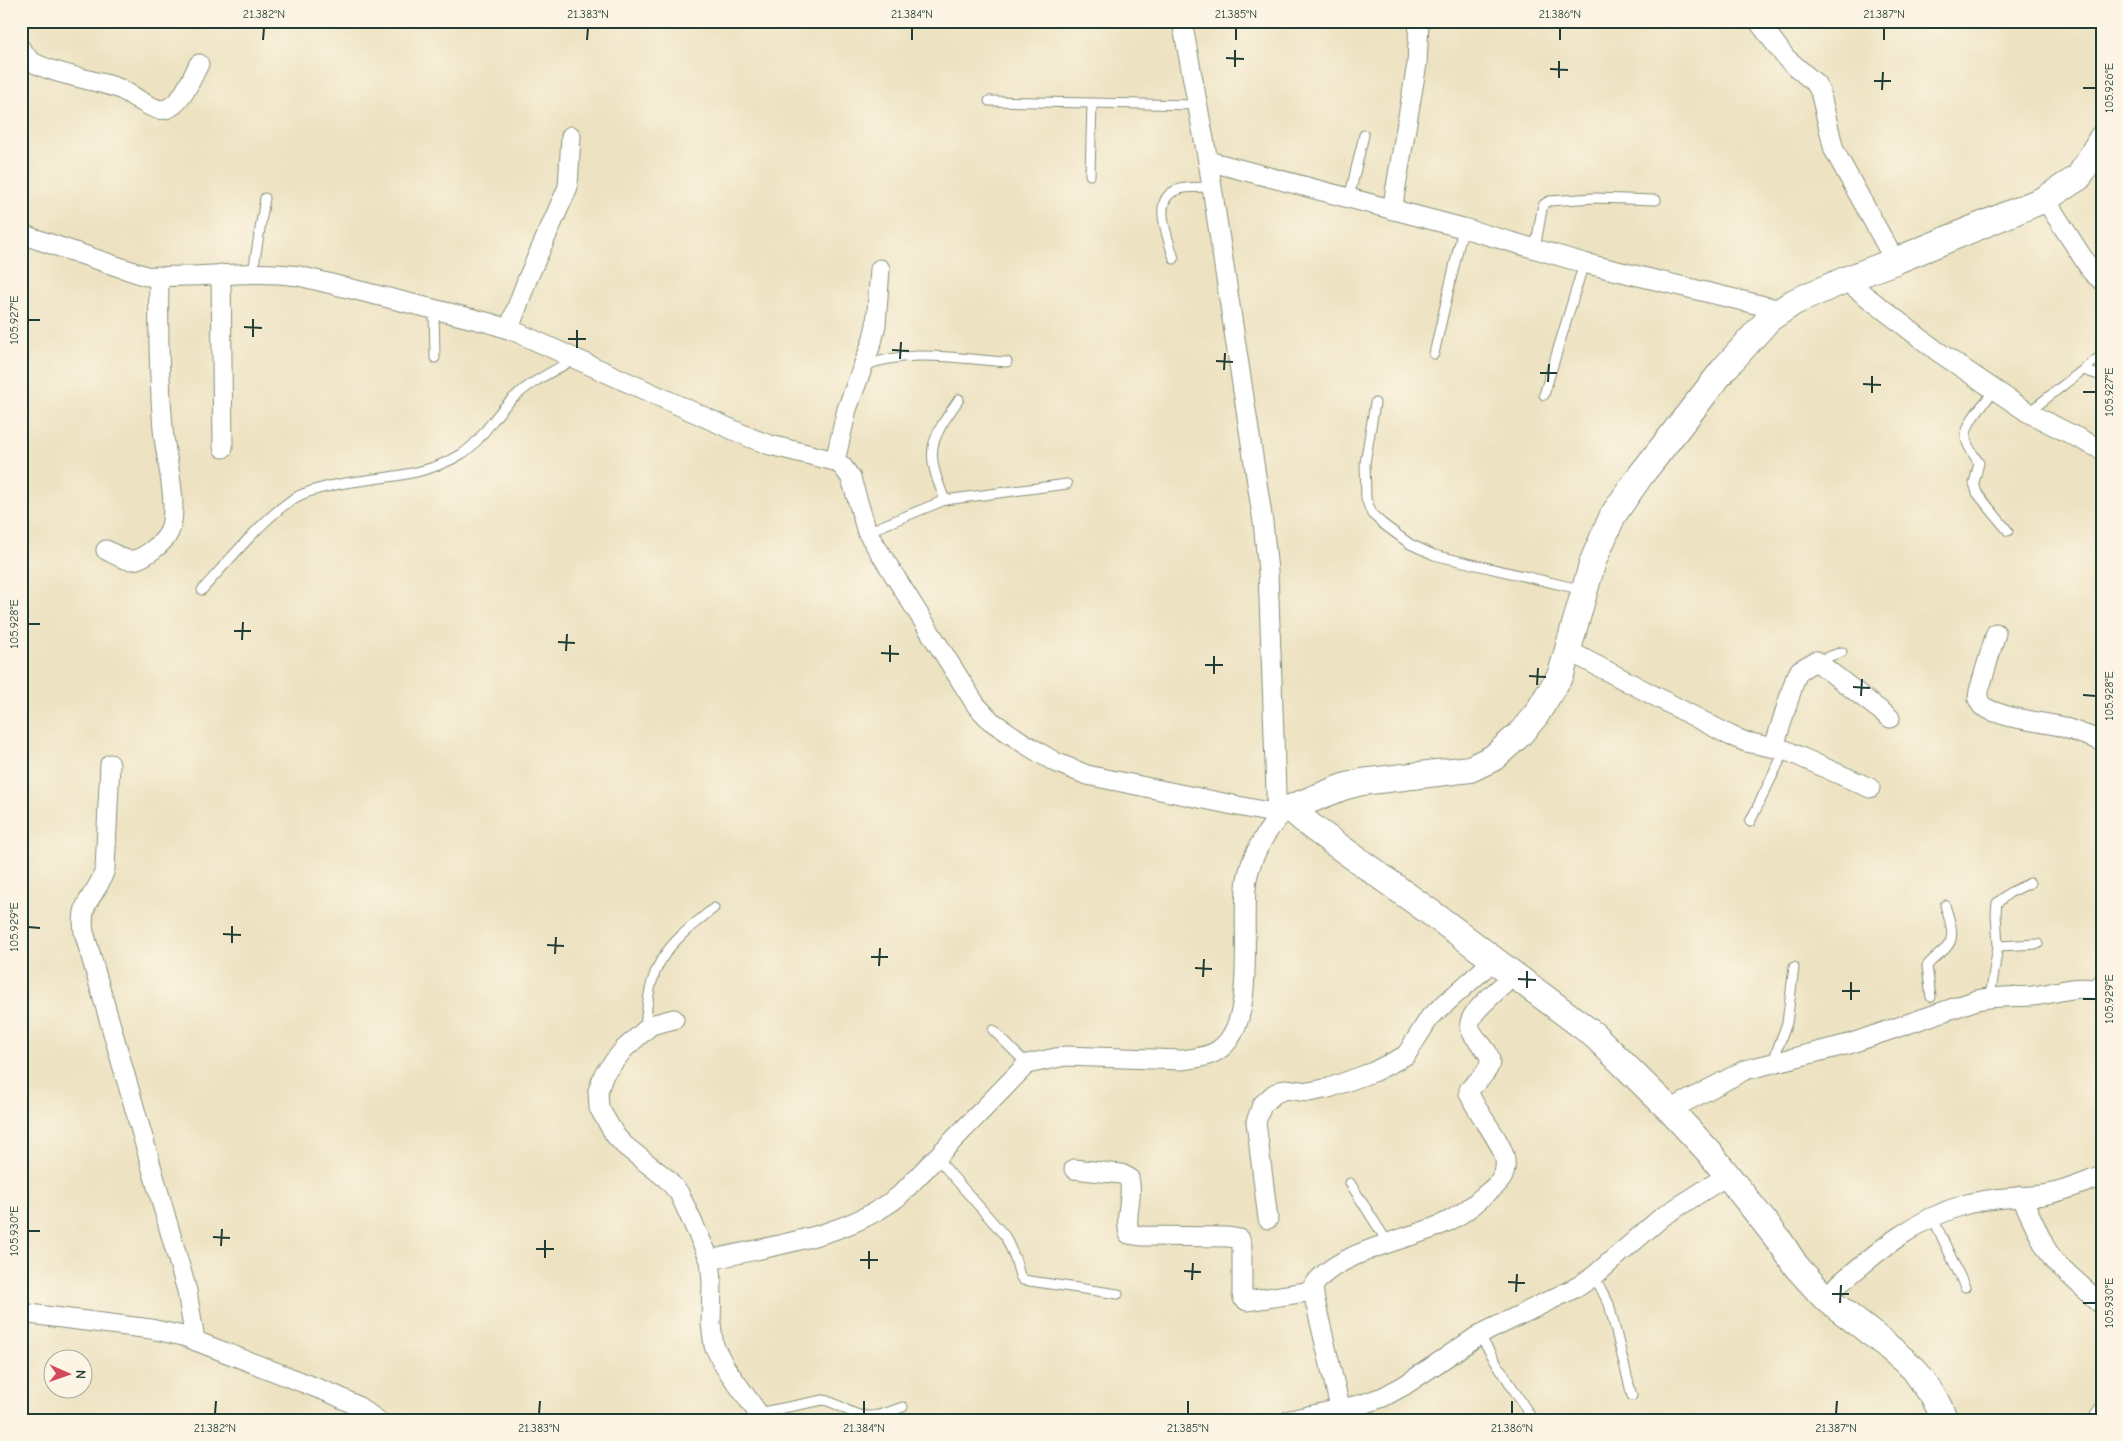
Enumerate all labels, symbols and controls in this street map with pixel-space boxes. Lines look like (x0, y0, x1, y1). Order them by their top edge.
text: 21.382°N (243, 7, 285, 21)
text: 21.383°N (567, 7, 609, 21)
text: 21.384°N (891, 7, 933, 21)
text: 21.385°N (1215, 7, 1257, 21)
text: 21.386°N (1539, 7, 1581, 21)
text: 21.387°N (1863, 7, 1905, 21)
text: 105.926°E (2102, 63, 2116, 113)
text: 105.927°E (7, 296, 21, 344)
text: 105.927°E (2102, 368, 2116, 416)
text: 105.928°E (7, 599, 21, 649)
text: 105.928°E (2102, 671, 2116, 721)
text: 105.929°E (7, 902, 21, 952)
text: 105.929°E (2102, 974, 2116, 1024)
text: 105.930°E (7, 1206, 21, 1256)
text: 105.930°E (2102, 1278, 2116, 1328)
north arrow (42, 1348, 92, 1398)
text: N (72, 1370, 89, 1379)
text: 21.382°N (194, 1421, 236, 1435)
text: 21.383°N (518, 1421, 560, 1435)
text: 21.384°N (843, 1421, 885, 1435)
text: 21.385°N (1167, 1421, 1209, 1435)
text: 21.386°N (1491, 1421, 1533, 1435)
text: 21.387°N (1815, 1421, 1857, 1435)

